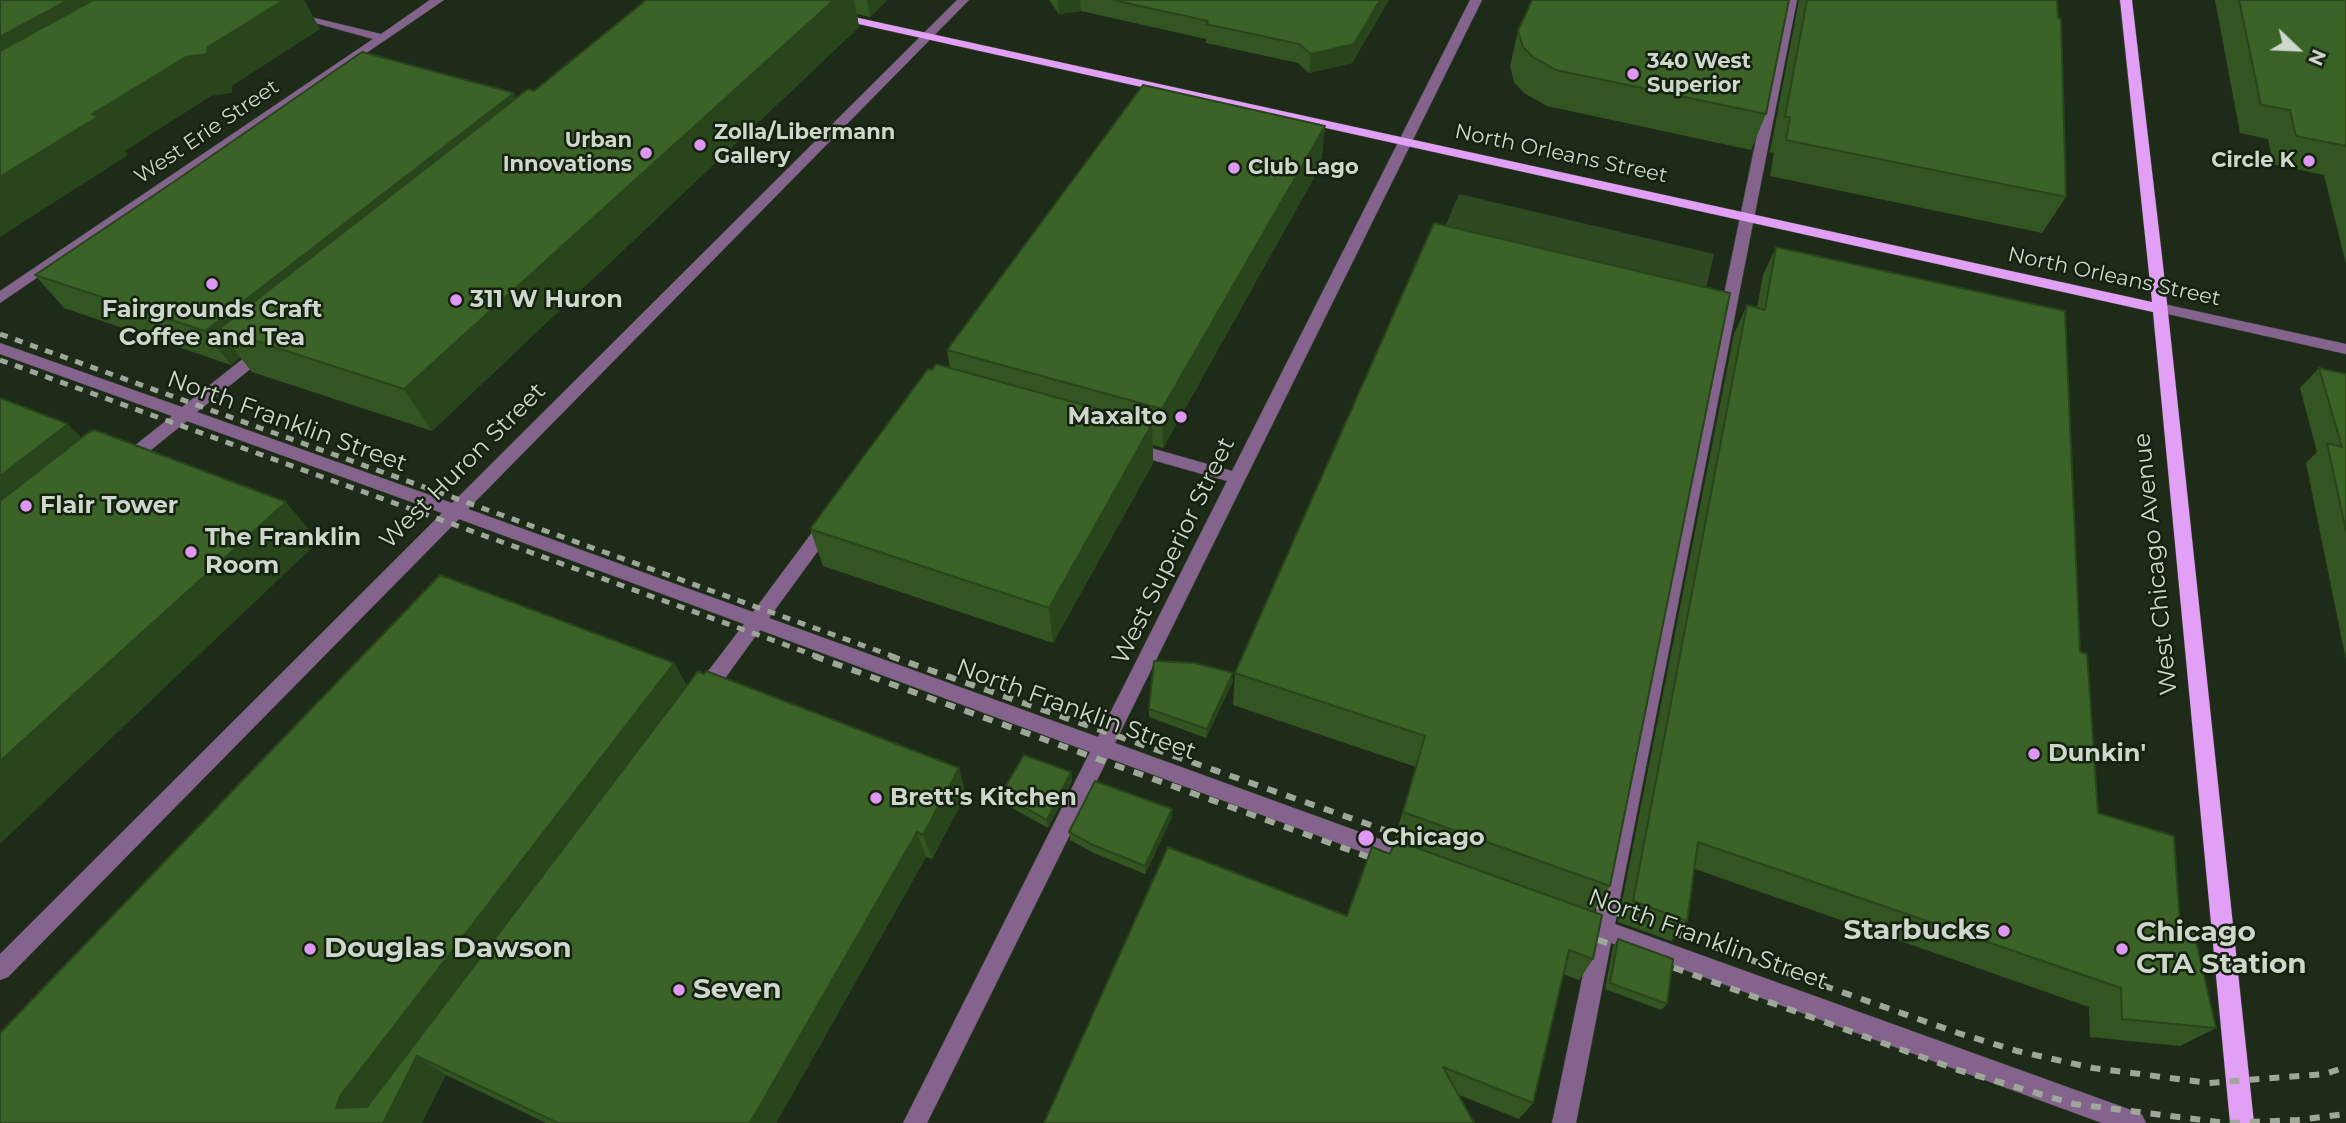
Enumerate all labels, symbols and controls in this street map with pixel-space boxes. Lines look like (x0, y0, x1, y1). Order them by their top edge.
north arrow (2262, 14, 2332, 84)
text: N (2303, 46, 2330, 69)
place label: 340 West Superior (1647, 49, 1751, 99)
marker: 340 West Superior (1625, 66, 1641, 82)
street label: West Erie Street (130, 74, 284, 190)
street label: North Orleans Street (1452, 119, 1670, 189)
place label: Zolla/Libermann Gallery (714, 120, 895, 170)
place label: Urban Innovations (503, 128, 632, 178)
marker: Zolla/Libermann Gallery (692, 137, 708, 153)
marker: Urban Innovations (638, 145, 654, 161)
place label: Circle K (2211, 148, 2295, 174)
marker: Circle K (2301, 153, 2317, 169)
place label: Club Lago (1248, 155, 1359, 181)
marker: Club Lago (1226, 160, 1242, 176)
street label: North Orleans Street (2005, 242, 2223, 312)
marker: Fairgrounds Craft Coffee and Tea (204, 276, 220, 292)
place label: 311 W Huron (470, 286, 623, 314)
marker: 311 W Huron (448, 292, 464, 308)
place label: Fairgrounds Craft Coffee and Tea (102, 296, 322, 352)
street label: North Franklin Street (163, 365, 411, 479)
street label: West Huron Street (374, 377, 552, 555)
place label: Maxalto (1067, 403, 1167, 431)
marker: Maxalto (1173, 409, 1189, 425)
street label: West Chicago Avenue (2128, 432, 2184, 696)
street label: West Superior Street (1107, 433, 1241, 669)
place label: Flair Tower (40, 492, 178, 520)
marker: Flair Tower (18, 498, 34, 514)
place label: The Franklin Room (205, 524, 361, 580)
marker: The Franklin Room (183, 544, 199, 560)
street label: North Franklin Street (952, 653, 1200, 767)
place label: Dunkin' (2048, 740, 2146, 768)
marker: Dunkin' (2026, 746, 2042, 762)
place label: Brett's Kitchen (890, 784, 1077, 812)
marker: Brett's Kitchen (868, 790, 884, 806)
place label: Chicago (1382, 824, 1485, 852)
marker: Chicago (1356, 828, 1376, 848)
street label: North Franklin Street (1584, 883, 1832, 997)
place label: Starbucks (1844, 914, 1990, 948)
place label: Chicago CTA Station (2136, 916, 2307, 982)
marker: Starbucks (1996, 923, 2012, 939)
place label: Douglas Dawson (324, 932, 571, 966)
marker: Douglas Dawson (302, 941, 318, 957)
marker: Chicago CTA Station (2114, 941, 2130, 957)
place label: Seven (693, 973, 782, 1007)
marker: Seven (671, 982, 687, 998)

